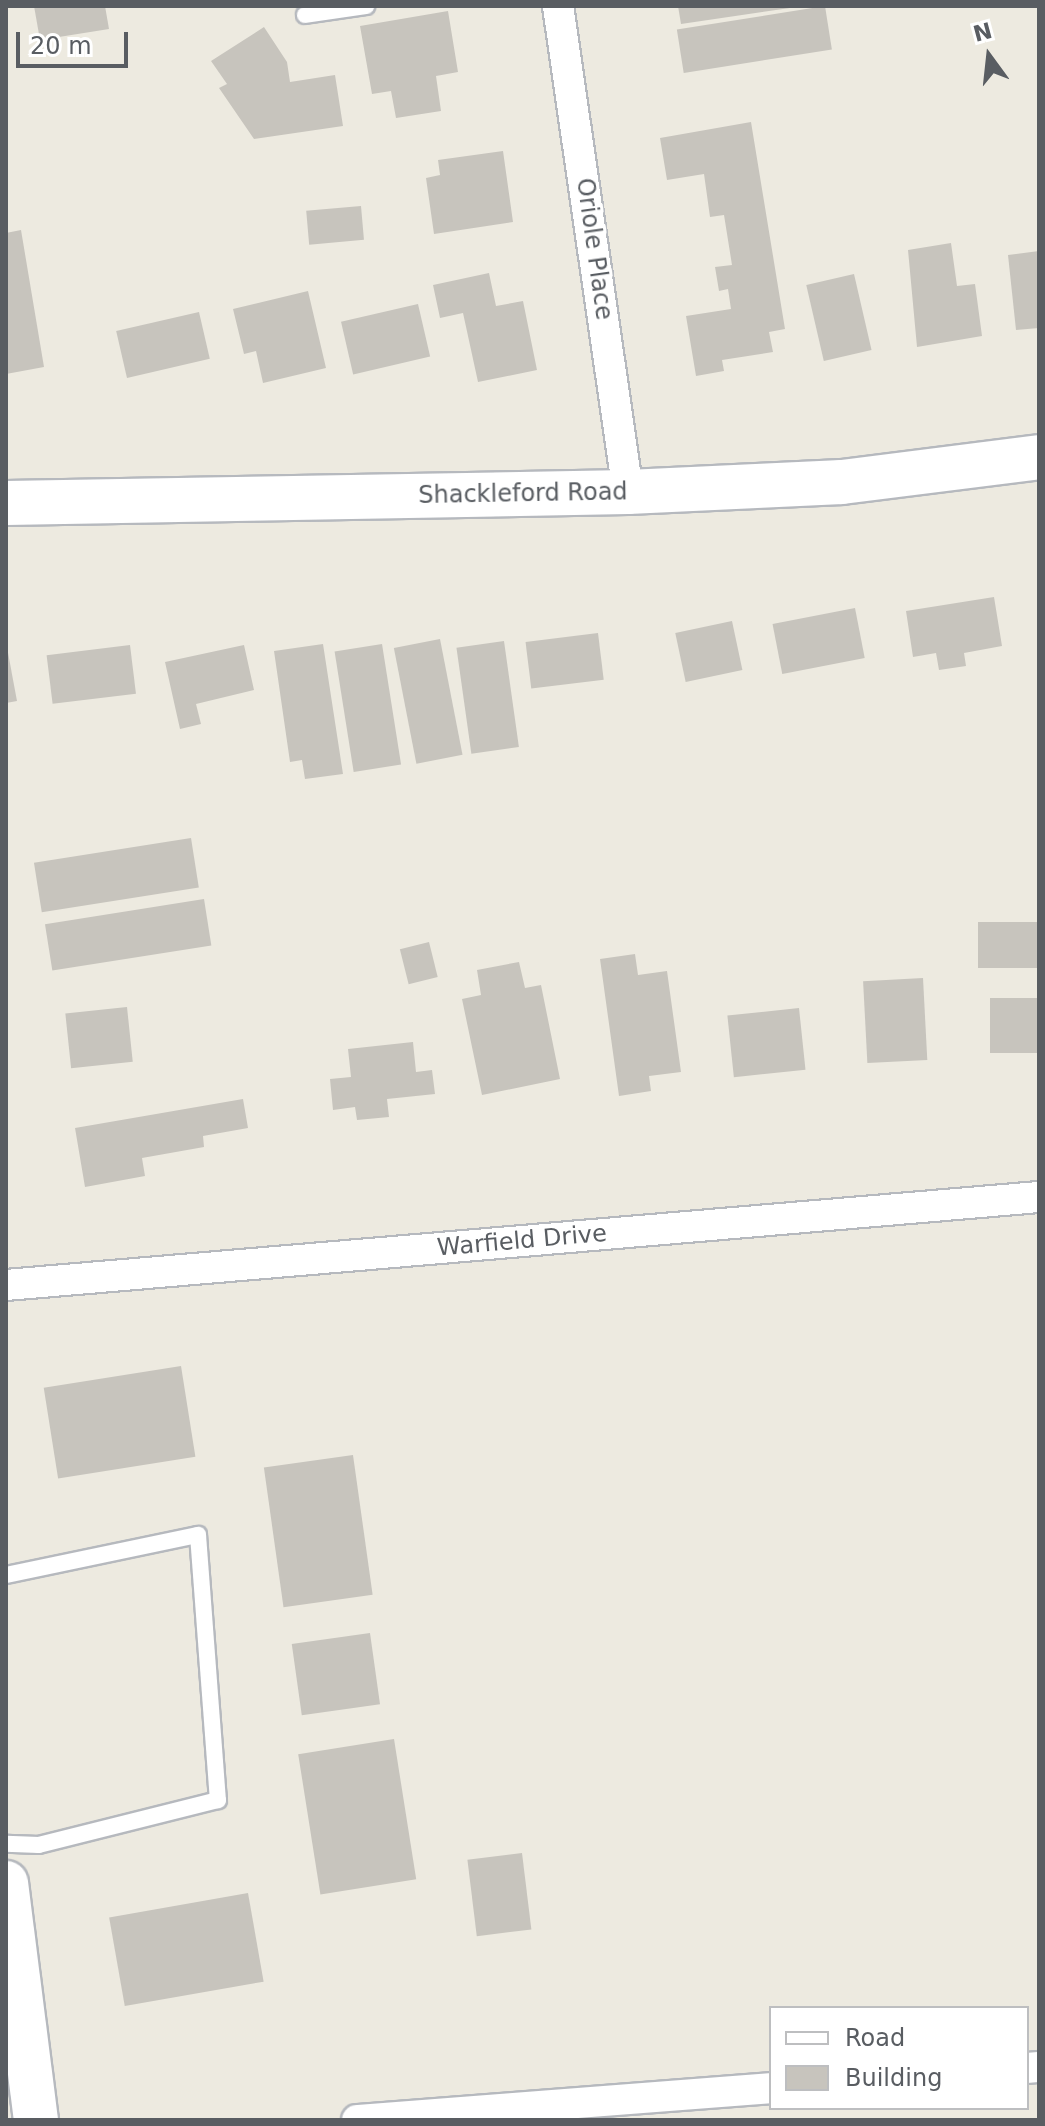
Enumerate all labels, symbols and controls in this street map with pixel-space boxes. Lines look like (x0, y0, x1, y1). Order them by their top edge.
scale bar (20, 16, 132, 66)
north arrow (949, 16, 1029, 96)
text: N (971, 18, 995, 47)
text: 20 m (30, 32, 92, 60)
street label: Oriole Place (570, 176, 618, 322)
street label: Shackleford Road (418, 478, 628, 510)
street label: Warfield Drive (436, 1219, 608, 1263)
legend (769, 2006, 1029, 2110)
text: Road (845, 2024, 905, 2052)
text: Building (845, 2064, 942, 2092)

